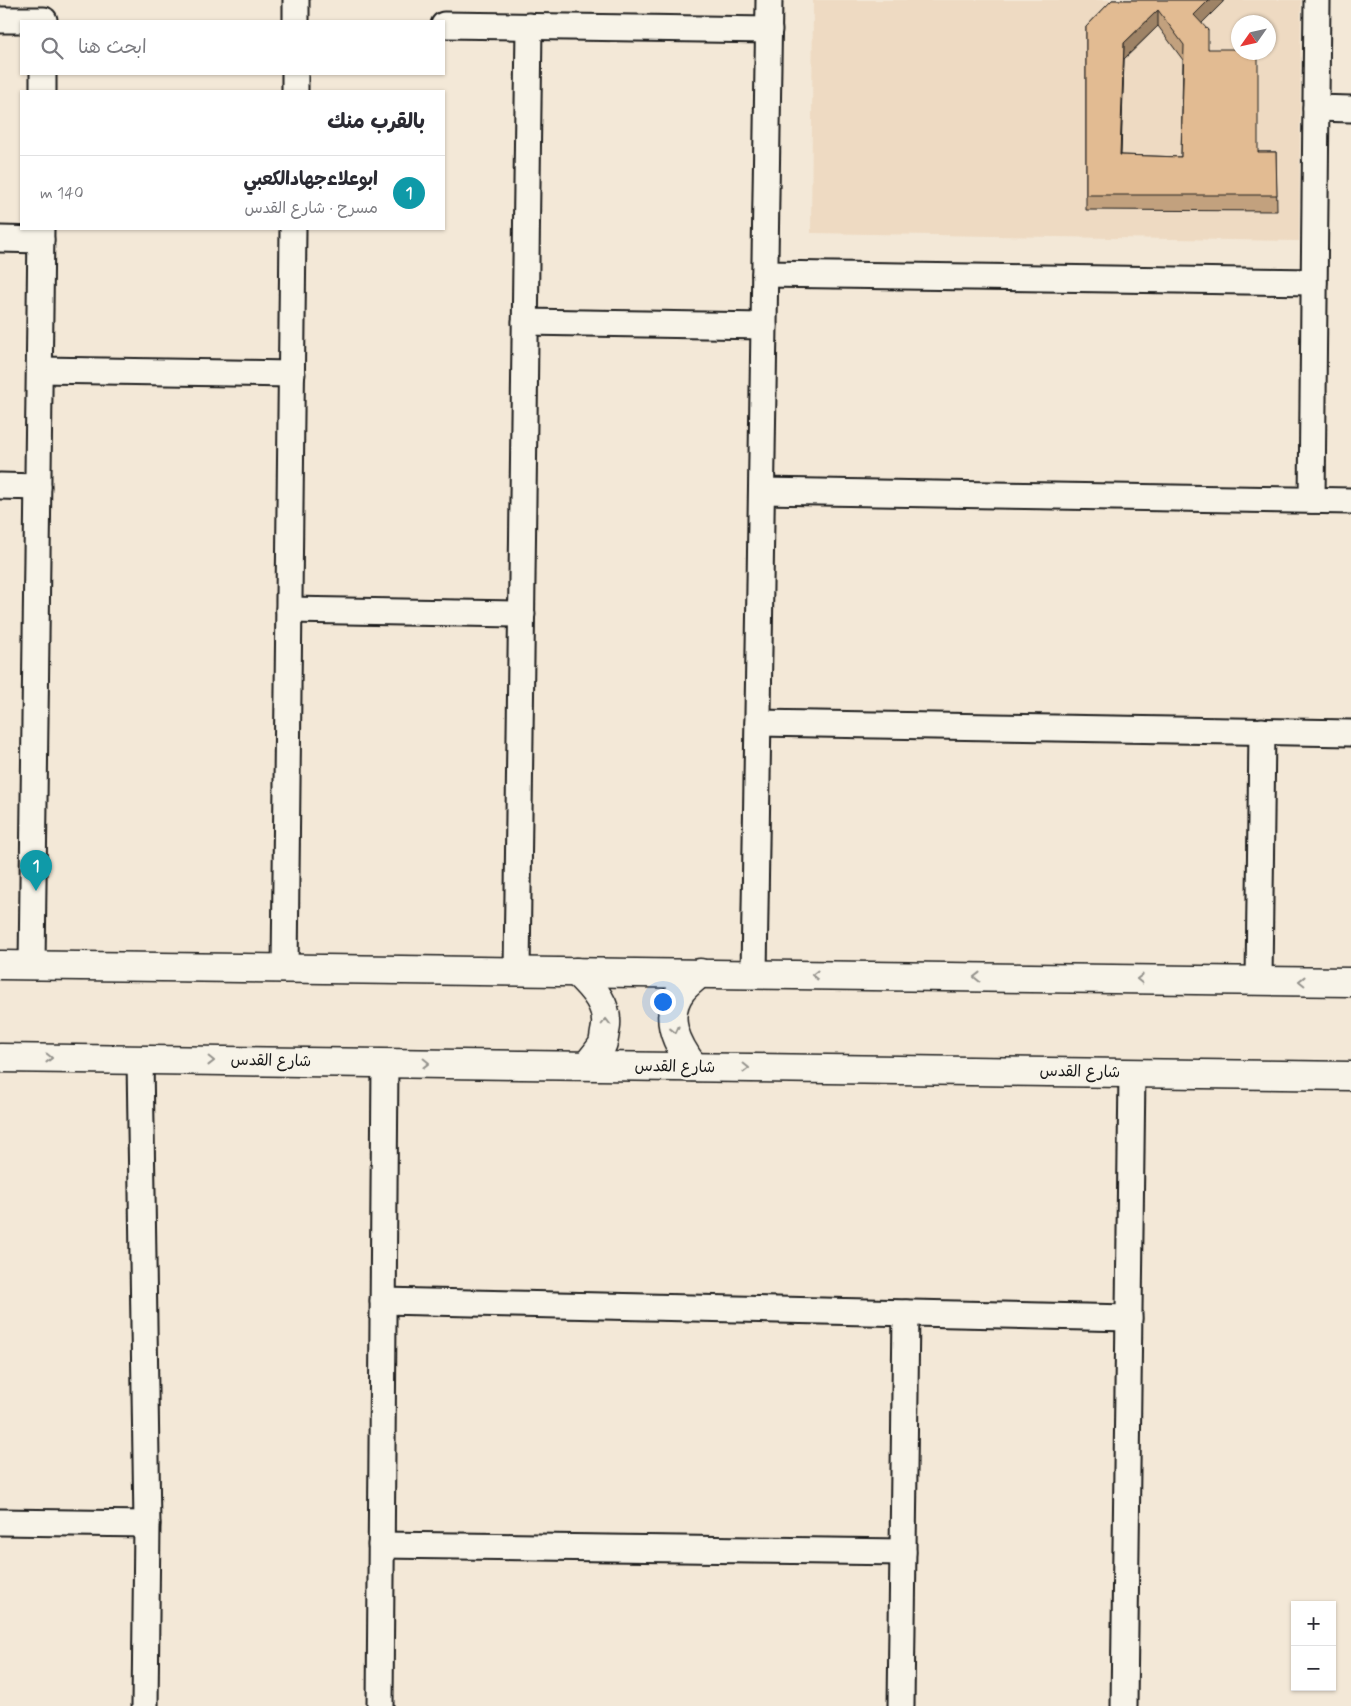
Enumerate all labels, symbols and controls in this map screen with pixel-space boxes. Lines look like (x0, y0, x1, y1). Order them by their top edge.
north arrow (1231, 15, 1276, 60)
search box (20, 20, 445, 75)
icon: search (38, 34, 66, 62)
text: ابحث هنا (78, 35, 147, 60)
text: بالقرب منك (327, 108, 425, 136)
text: ابوعلاءجهادالكعبي (244, 167, 378, 192)
text: 140 m (40, 183, 84, 204)
text: 1 (405, 183, 413, 204)
text: مسرح · شارع القدس (244, 198, 378, 219)
pin: 1 (20, 850, 52, 891)
one-way arrow (811, 970, 818, 980)
one-way arrow (973, 972, 981, 982)
one-way arrow (1136, 974, 1144, 984)
one-way arrow (1298, 976, 1306, 986)
your location (650, 989, 676, 1015)
one-way arrow (601, 1018, 611, 1026)
one-way arrow (669, 1026, 680, 1035)
street label: شارع القدس (231, 1050, 311, 1072)
one-way arrow (45, 1053, 53, 1064)
one-way arrow (208, 1056, 215, 1066)
street label: شارع القدس (635, 1056, 715, 1078)
one-way arrow (422, 1058, 430, 1068)
street label: شارع القدس (1040, 1061, 1120, 1083)
one-way arrow (742, 1063, 750, 1073)
map controls (1291, 1601, 1336, 1691)
button: + (1291, 1601, 1336, 1646)
button: − (1291, 1646, 1336, 1691)

